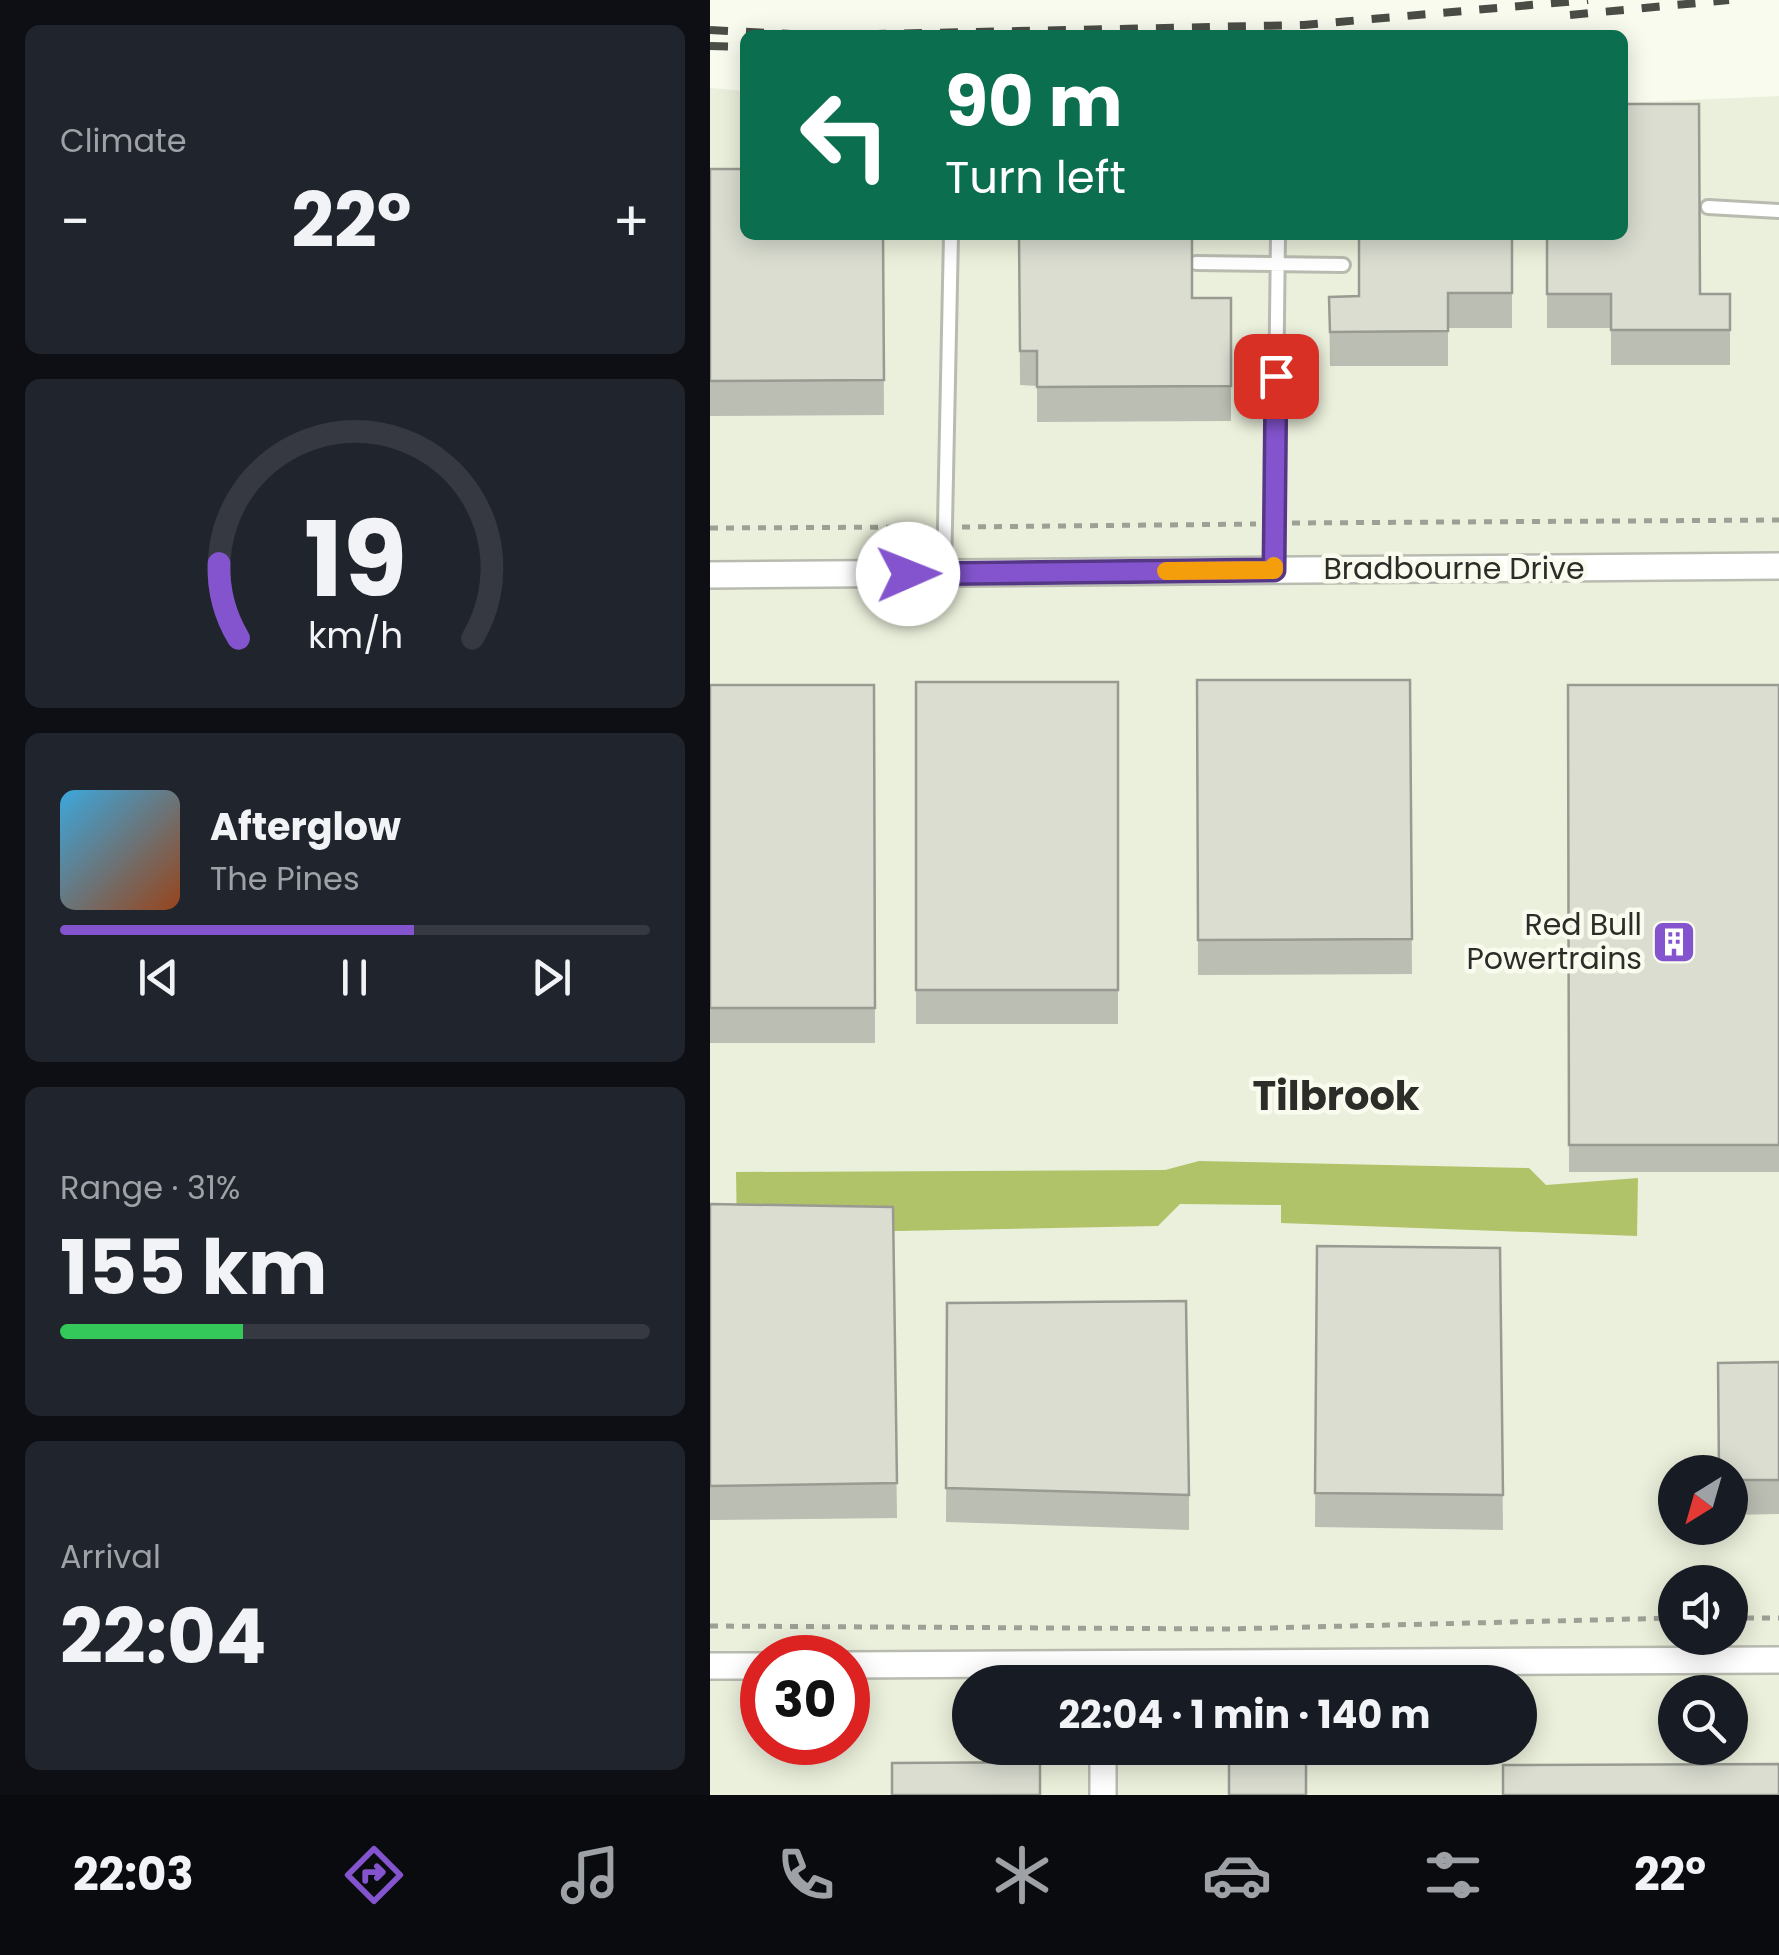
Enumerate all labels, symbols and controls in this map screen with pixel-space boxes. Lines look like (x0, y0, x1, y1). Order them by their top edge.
text: 90 m (945, 52, 1123, 151)
icon: left (780, 70, 910, 200)
text: Climate (60, 118, 187, 163)
text: Turn left (945, 146, 1126, 209)
text: 22° (291, 168, 412, 273)
text: − (60, 183, 90, 260)
text: + (612, 183, 650, 260)
pin (1234, 334, 1319, 419)
icon: arrive (1249, 349, 1304, 404)
text: 19 (303, 487, 407, 632)
position arrow (856, 522, 960, 626)
street label: Bradbourne Drive (1323, 547, 1585, 590)
text: km/h (307, 610, 403, 661)
text: Afterglow (210, 800, 401, 853)
text: The Pines (210, 856, 360, 901)
place label: Red Bull Powertrains (1466, 903, 1642, 980)
building icon: Red Bull Powertrains (1651, 919, 1697, 965)
icon: previous (131, 950, 186, 1005)
icon: pause (327, 950, 382, 1005)
icon: next (524, 950, 579, 1005)
district label: Tilbrook (1252, 1068, 1420, 1124)
text: Range · 31% (60, 1165, 240, 1210)
text: 155 km (60, 1215, 327, 1320)
north arrow (1658, 1455, 1748, 1545)
map controls (1658, 1455, 1748, 1765)
text: Arrival (60, 1534, 161, 1579)
button: sound (1658, 1565, 1748, 1655)
text: 22:04 (60, 1584, 267, 1689)
speed limit sign: 30 (740, 1635, 870, 1765)
button: search (1658, 1675, 1748, 1765)
text: 22:04 · 1 min · 140 m (1058, 1688, 1431, 1741)
icon: directions (339, 1840, 409, 1910)
icon: music (555, 1840, 625, 1910)
icon: phone (771, 1840, 841, 1910)
icon: climate (987, 1840, 1057, 1910)
icon: car (1202, 1840, 1272, 1910)
icon: filters (1418, 1840, 1488, 1910)
text: 22:03 (73, 1843, 194, 1906)
text: 22° (1634, 1843, 1706, 1906)

